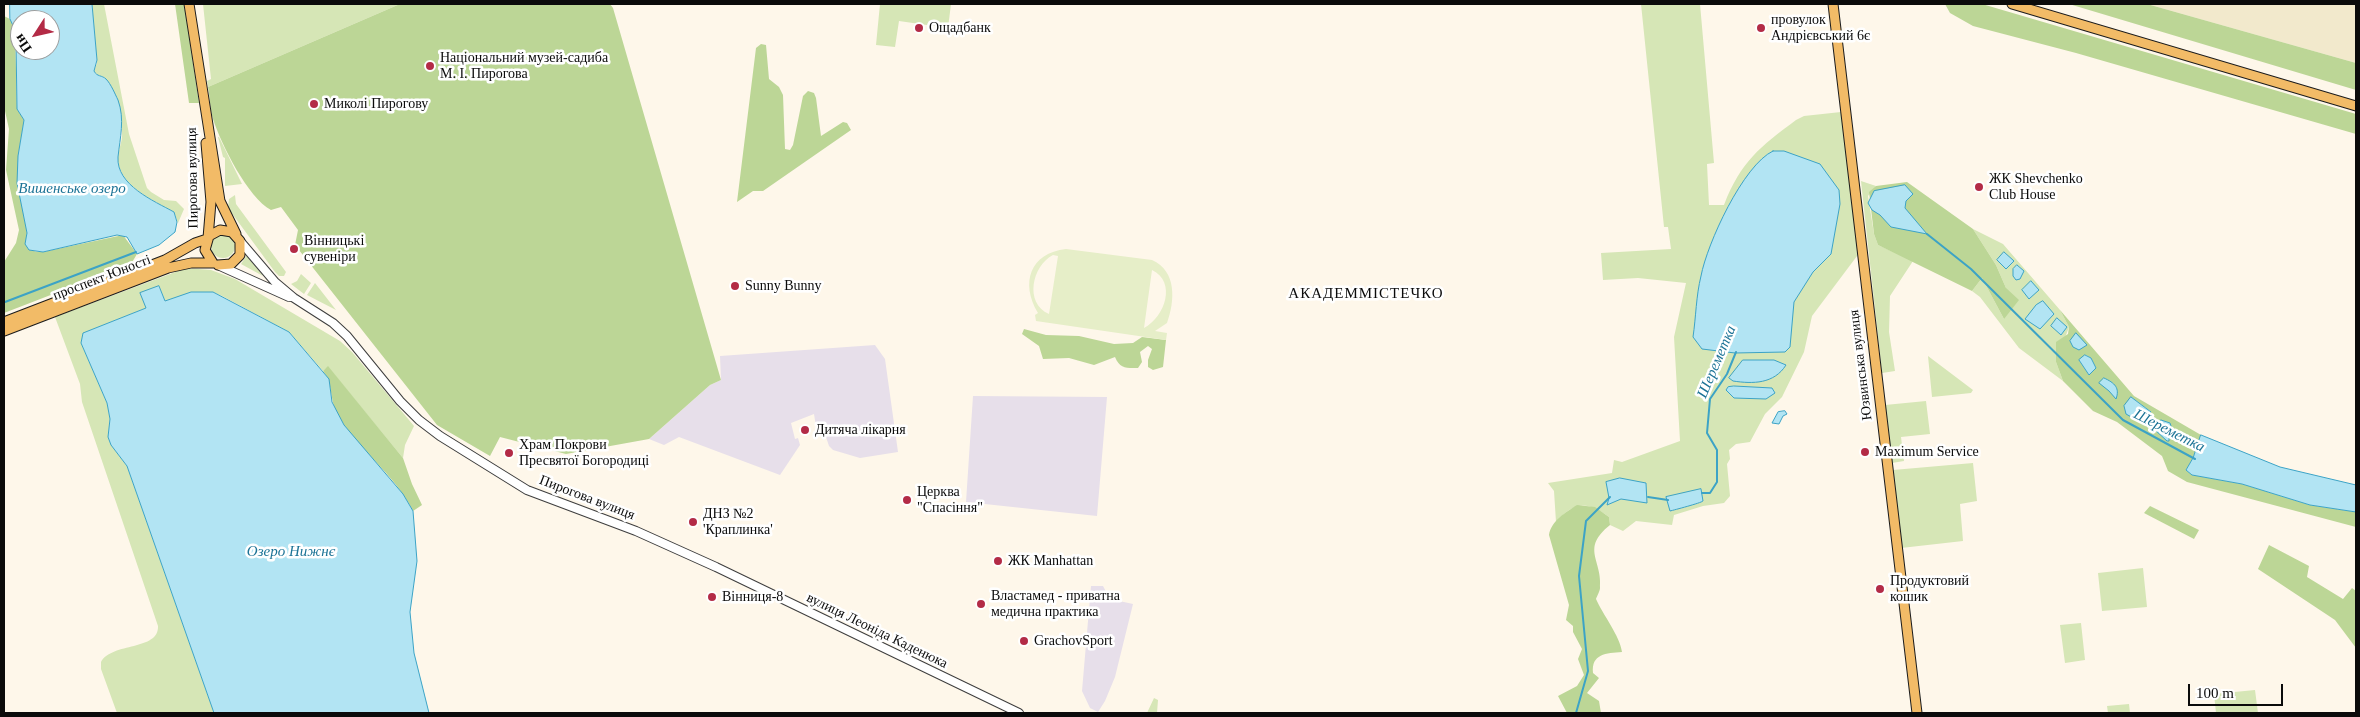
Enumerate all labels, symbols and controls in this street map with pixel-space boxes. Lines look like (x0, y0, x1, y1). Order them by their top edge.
north arrow (10, 10, 60, 60)
place label: провулок Андрієвський 6є (1771, 12, 1870, 44)
place label: Ощадбанк (929, 20, 991, 36)
marker: Ощадбанк (913, 22, 925, 34)
marker: провулок Андрієвський 6є (1755, 22, 1767, 34)
text: Пн (12, 31, 35, 55)
place label: Національний музей-садиба М. І. Пирогова (440, 50, 608, 82)
marker: Національний музей-садиба М. І. Пирогова (424, 60, 436, 72)
place label: Миколі Пирогову (324, 96, 428, 112)
marker: Миколі Пирогову (308, 98, 320, 110)
street label: Пирогова вулиця (184, 127, 202, 229)
place label: ЖК Shevchenko Club House (1989, 171, 2083, 203)
water label: Вишенське озеро (18, 180, 126, 198)
marker: ЖК Shevchenko Club House (1973, 181, 1985, 193)
place label: Вінницькі сувеніри (304, 233, 364, 266)
marker: Вінницькі сувеніри (288, 243, 300, 255)
street label: проспект Юності (51, 252, 153, 304)
place label: Sunny Bunny (745, 278, 822, 294)
marker: Sunny Bunny (729, 280, 741, 292)
district label: АКАДЕММІСТЕЧКО (1287, 285, 1445, 303)
street label: Юзвинська вулиця (1846, 309, 1876, 421)
water label: Шереметка (1694, 323, 1740, 401)
water label: Шереметка (2131, 405, 2207, 457)
place label: Дитяча лікарня (815, 422, 906, 438)
marker: Дитяча лікарня (799, 424, 811, 436)
place label: Храм Покрови Пресвятої Богородиці (519, 437, 649, 470)
place label: Maximum Service (1875, 444, 1979, 460)
marker: Maximum Service (1859, 446, 1871, 458)
marker: Храм Покрови Пресвятої Богородиці (503, 447, 515, 459)
street label: Пирогова вулиця (537, 472, 637, 524)
place label: Церква "Спасіння" (917, 484, 983, 516)
marker: Церква "Спасіння" (901, 494, 913, 506)
place label: ДНЗ №2 'Краплинка' (703, 506, 773, 538)
marker: ДНЗ №2 'Краплинка' (687, 516, 699, 528)
water label: Озеро Нижнє (247, 543, 335, 561)
place label: ЖК Manhattan (1008, 553, 1093, 569)
marker: ЖК Manhattan (992, 555, 1004, 567)
place label: Продуктовий кошик (1890, 573, 1969, 606)
marker: Продуктовий кошик (1874, 583, 1886, 595)
place label: Властамед - приватна медична практика (991, 588, 1120, 620)
place label: Вінниця-8 (722, 589, 783, 605)
street label: вулиця Леоніда Каденюка (804, 590, 950, 672)
marker: Вінниця-8 (706, 591, 718, 603)
marker: Властамед - приватна медична практика (975, 598, 987, 610)
place label: GrachovSport (1034, 633, 1113, 649)
marker: GrachovSport (1018, 635, 1030, 647)
scale bar (2190, 674, 2285, 706)
text: 100 m (2196, 685, 2234, 701)

